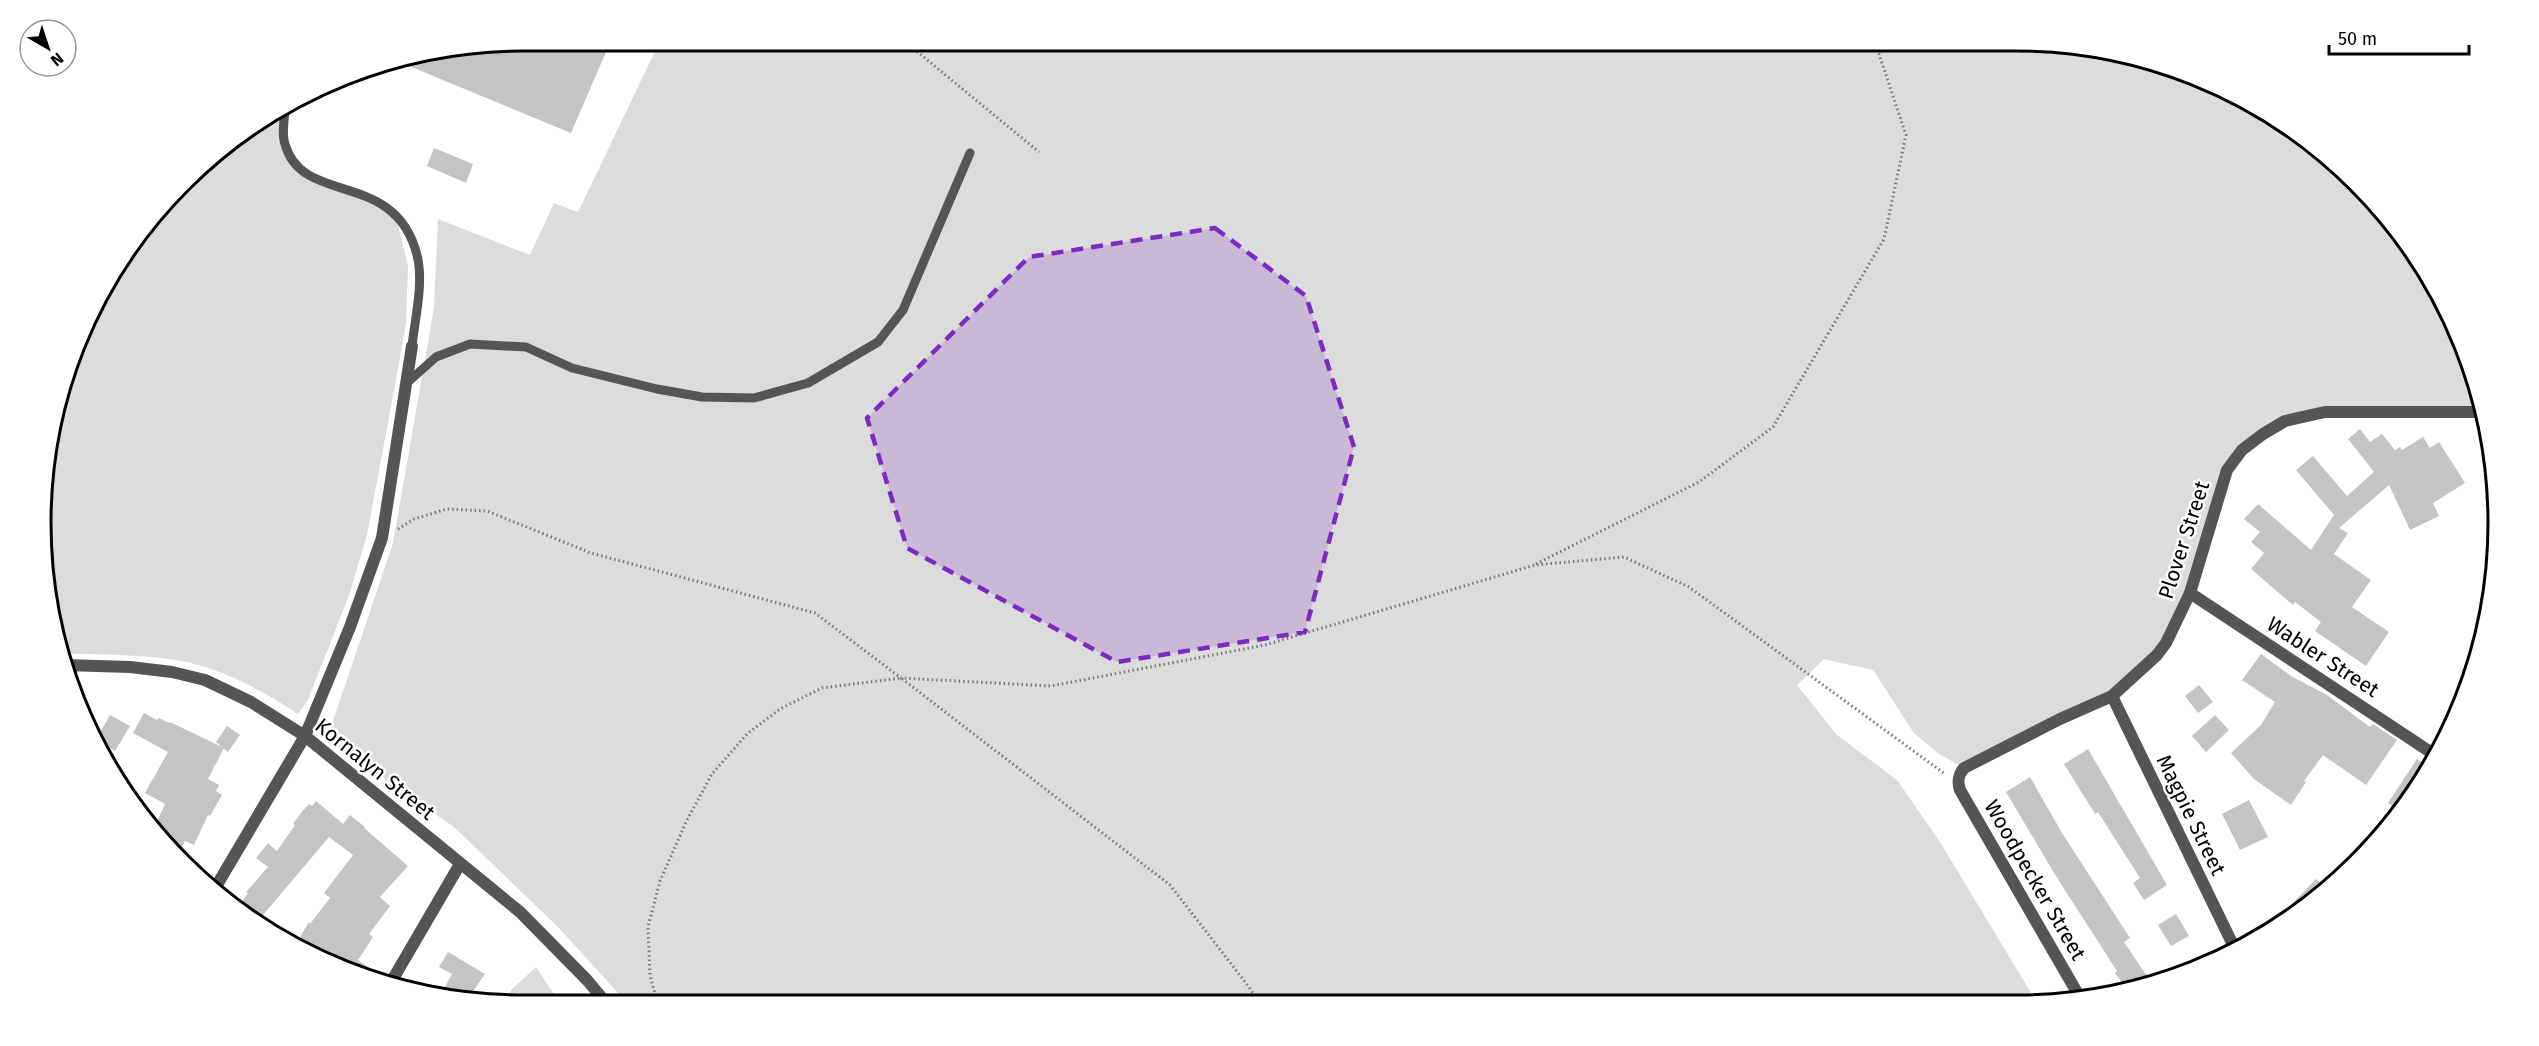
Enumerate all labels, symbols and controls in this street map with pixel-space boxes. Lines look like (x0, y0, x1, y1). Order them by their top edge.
north arrow (18, 18, 78, 78)
scale bar (2329, 18, 2468, 56)
text: 50 m (2338, 28, 2377, 50)
text: N (47, 49, 67, 70)
street label: Plover Street (2153, 477, 2215, 602)
street label: Wabler Street (2262, 611, 2384, 703)
street label: Kornalyn Street (310, 713, 441, 826)
street label: Magpie Street (2151, 750, 2232, 880)
street label: Woodpecker Street (1979, 795, 2092, 965)

